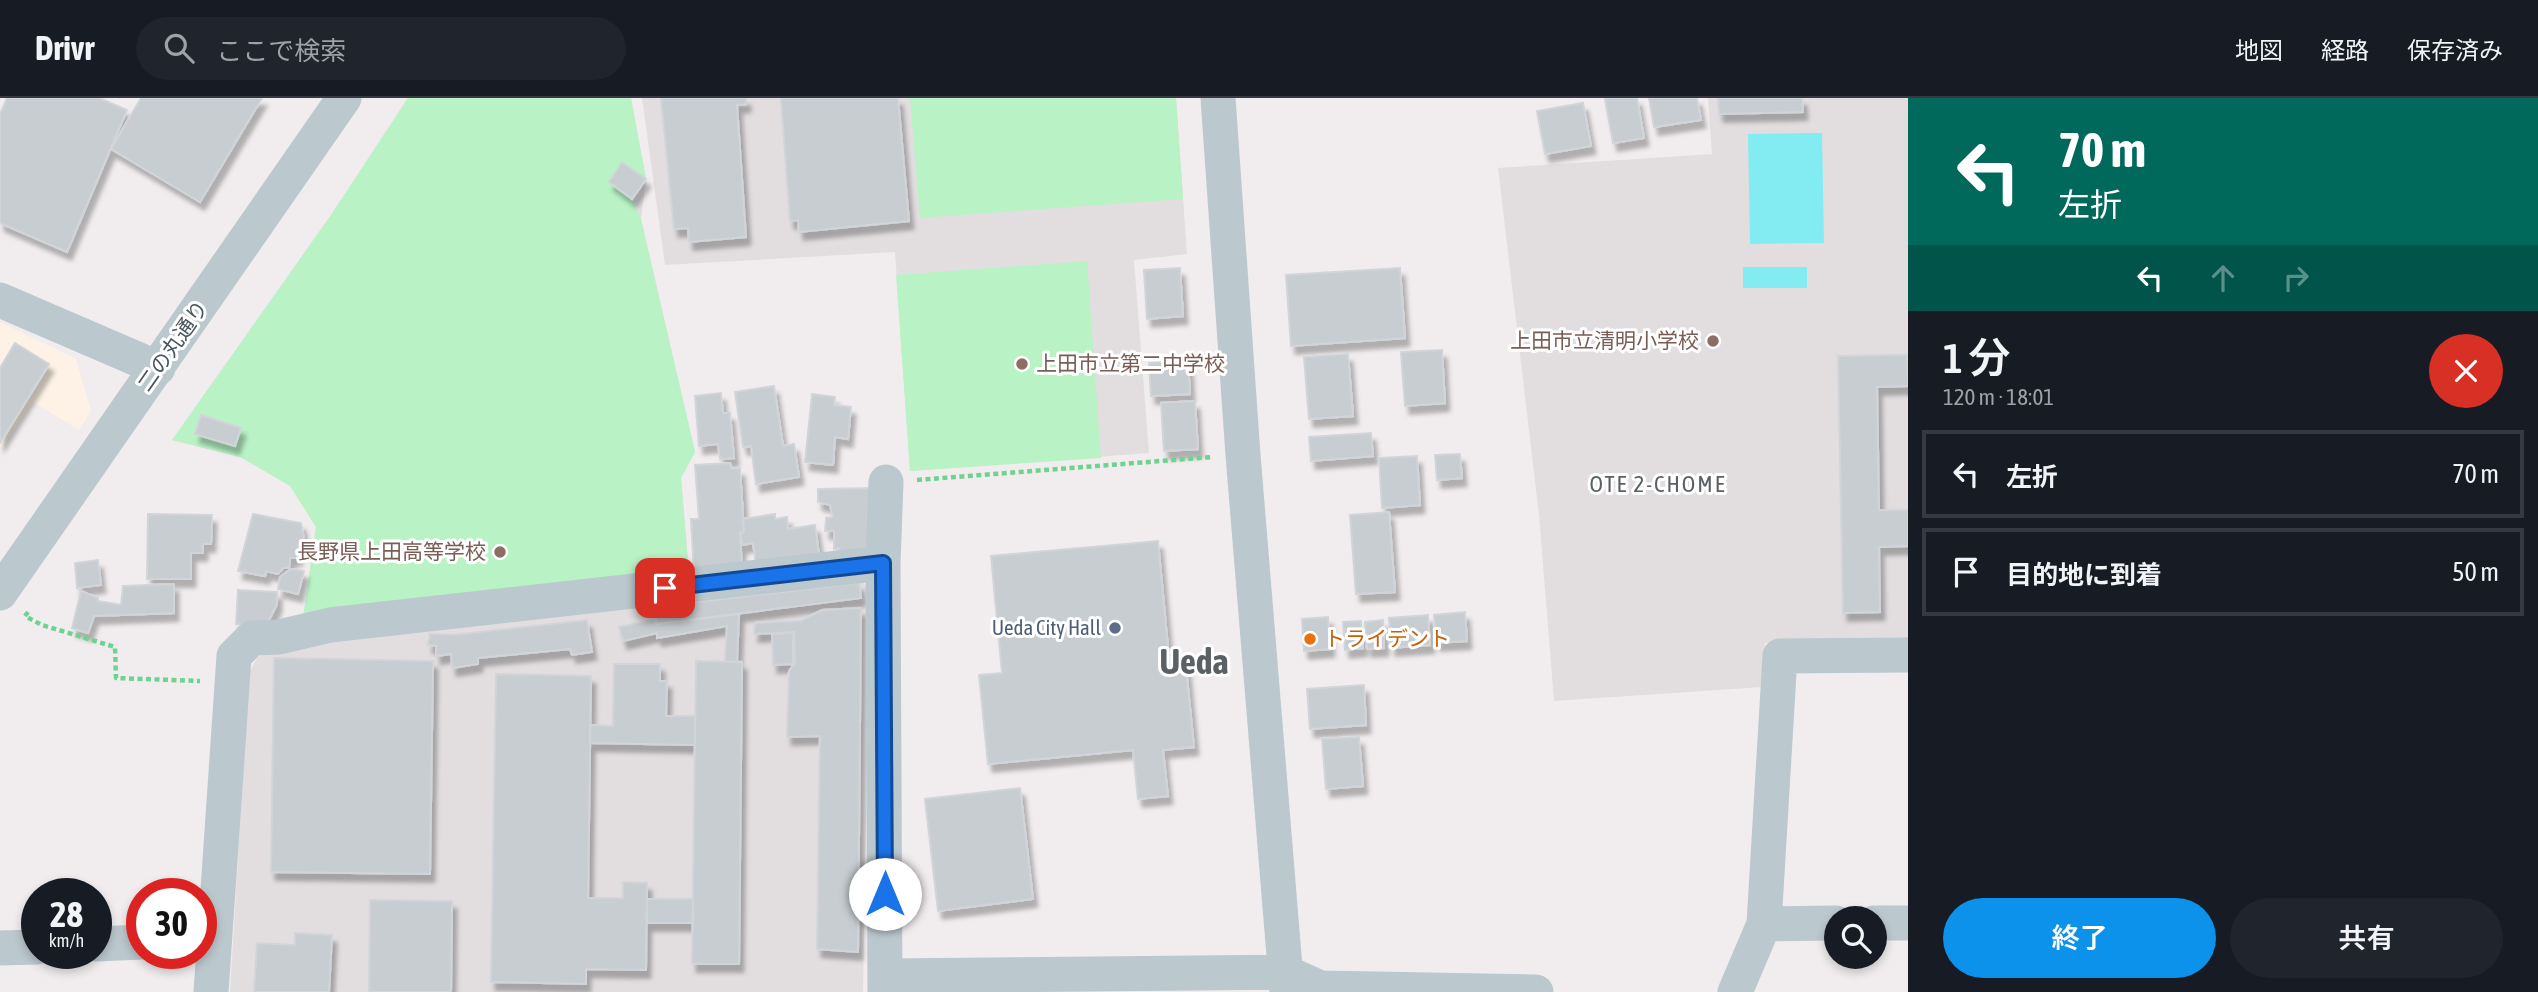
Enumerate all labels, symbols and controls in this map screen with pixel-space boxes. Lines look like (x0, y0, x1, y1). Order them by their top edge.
search box (136, 17, 626, 80)
text: Drivr (35, 29, 94, 67)
icon: search (160, 29, 198, 67)
text: ここで検索 (216, 36, 346, 66)
text: 地図 (2235, 37, 2283, 64)
text: 経路 (2321, 37, 2369, 64)
text: 保存済み (2407, 37, 2503, 64)
text: 70 m (2058, 121, 2146, 177)
icon: left (1943, 126, 2034, 217)
text: 左折 (2058, 186, 2122, 223)
icon: left (2131, 259, 2169, 297)
icon: ahead (2204, 259, 2242, 297)
icon: right (2277, 259, 2315, 297)
street label: 二の丸通り (132, 296, 212, 395)
place label: 上田市立清明小学校 (1510, 328, 1699, 352)
marker: 上田市立清明小学校 (1705, 333, 1721, 349)
text: 1 分 (1943, 334, 2011, 382)
button: close (2429, 334, 2503, 408)
place label: 上田市立第二中学校 (1036, 351, 1225, 375)
marker: 上田市立第二中学校 (1014, 356, 1030, 372)
text: 120 m · 18:01 (1943, 384, 2054, 410)
icon: left (1947, 455, 1985, 493)
text: 70 m (2452, 459, 2499, 489)
text: 左折 (2006, 462, 2058, 492)
district label: OTE 2-CHOME (1590, 471, 1726, 497)
place label: 長野県上田高等学校 (297, 539, 486, 563)
marker: 長野県上田高等学校 (492, 544, 508, 560)
icon: arrive (1947, 553, 1985, 591)
text: 50 m (2452, 557, 2499, 587)
pin (635, 558, 695, 618)
text: 目的地に到着 (2006, 560, 2162, 590)
icon: arrive (646, 569, 684, 607)
place label: Ueda City Hall (992, 615, 1101, 639)
marker: Ueda City Hall (1107, 620, 1123, 636)
place label: トライデント (1324, 626, 1450, 650)
marker: トライデント (1302, 631, 1318, 647)
district label: Ueda (1159, 641, 1229, 681)
position arrow (848, 857, 922, 931)
speed limit sign: 30 (126, 878, 217, 969)
text: 28 (50, 894, 83, 934)
button: 終了 (1943, 898, 2216, 978)
button: 共有 (2230, 898, 2503, 978)
map controls (1824, 906, 1887, 969)
button: search (1824, 906, 1887, 969)
text: km/h (49, 930, 84, 951)

